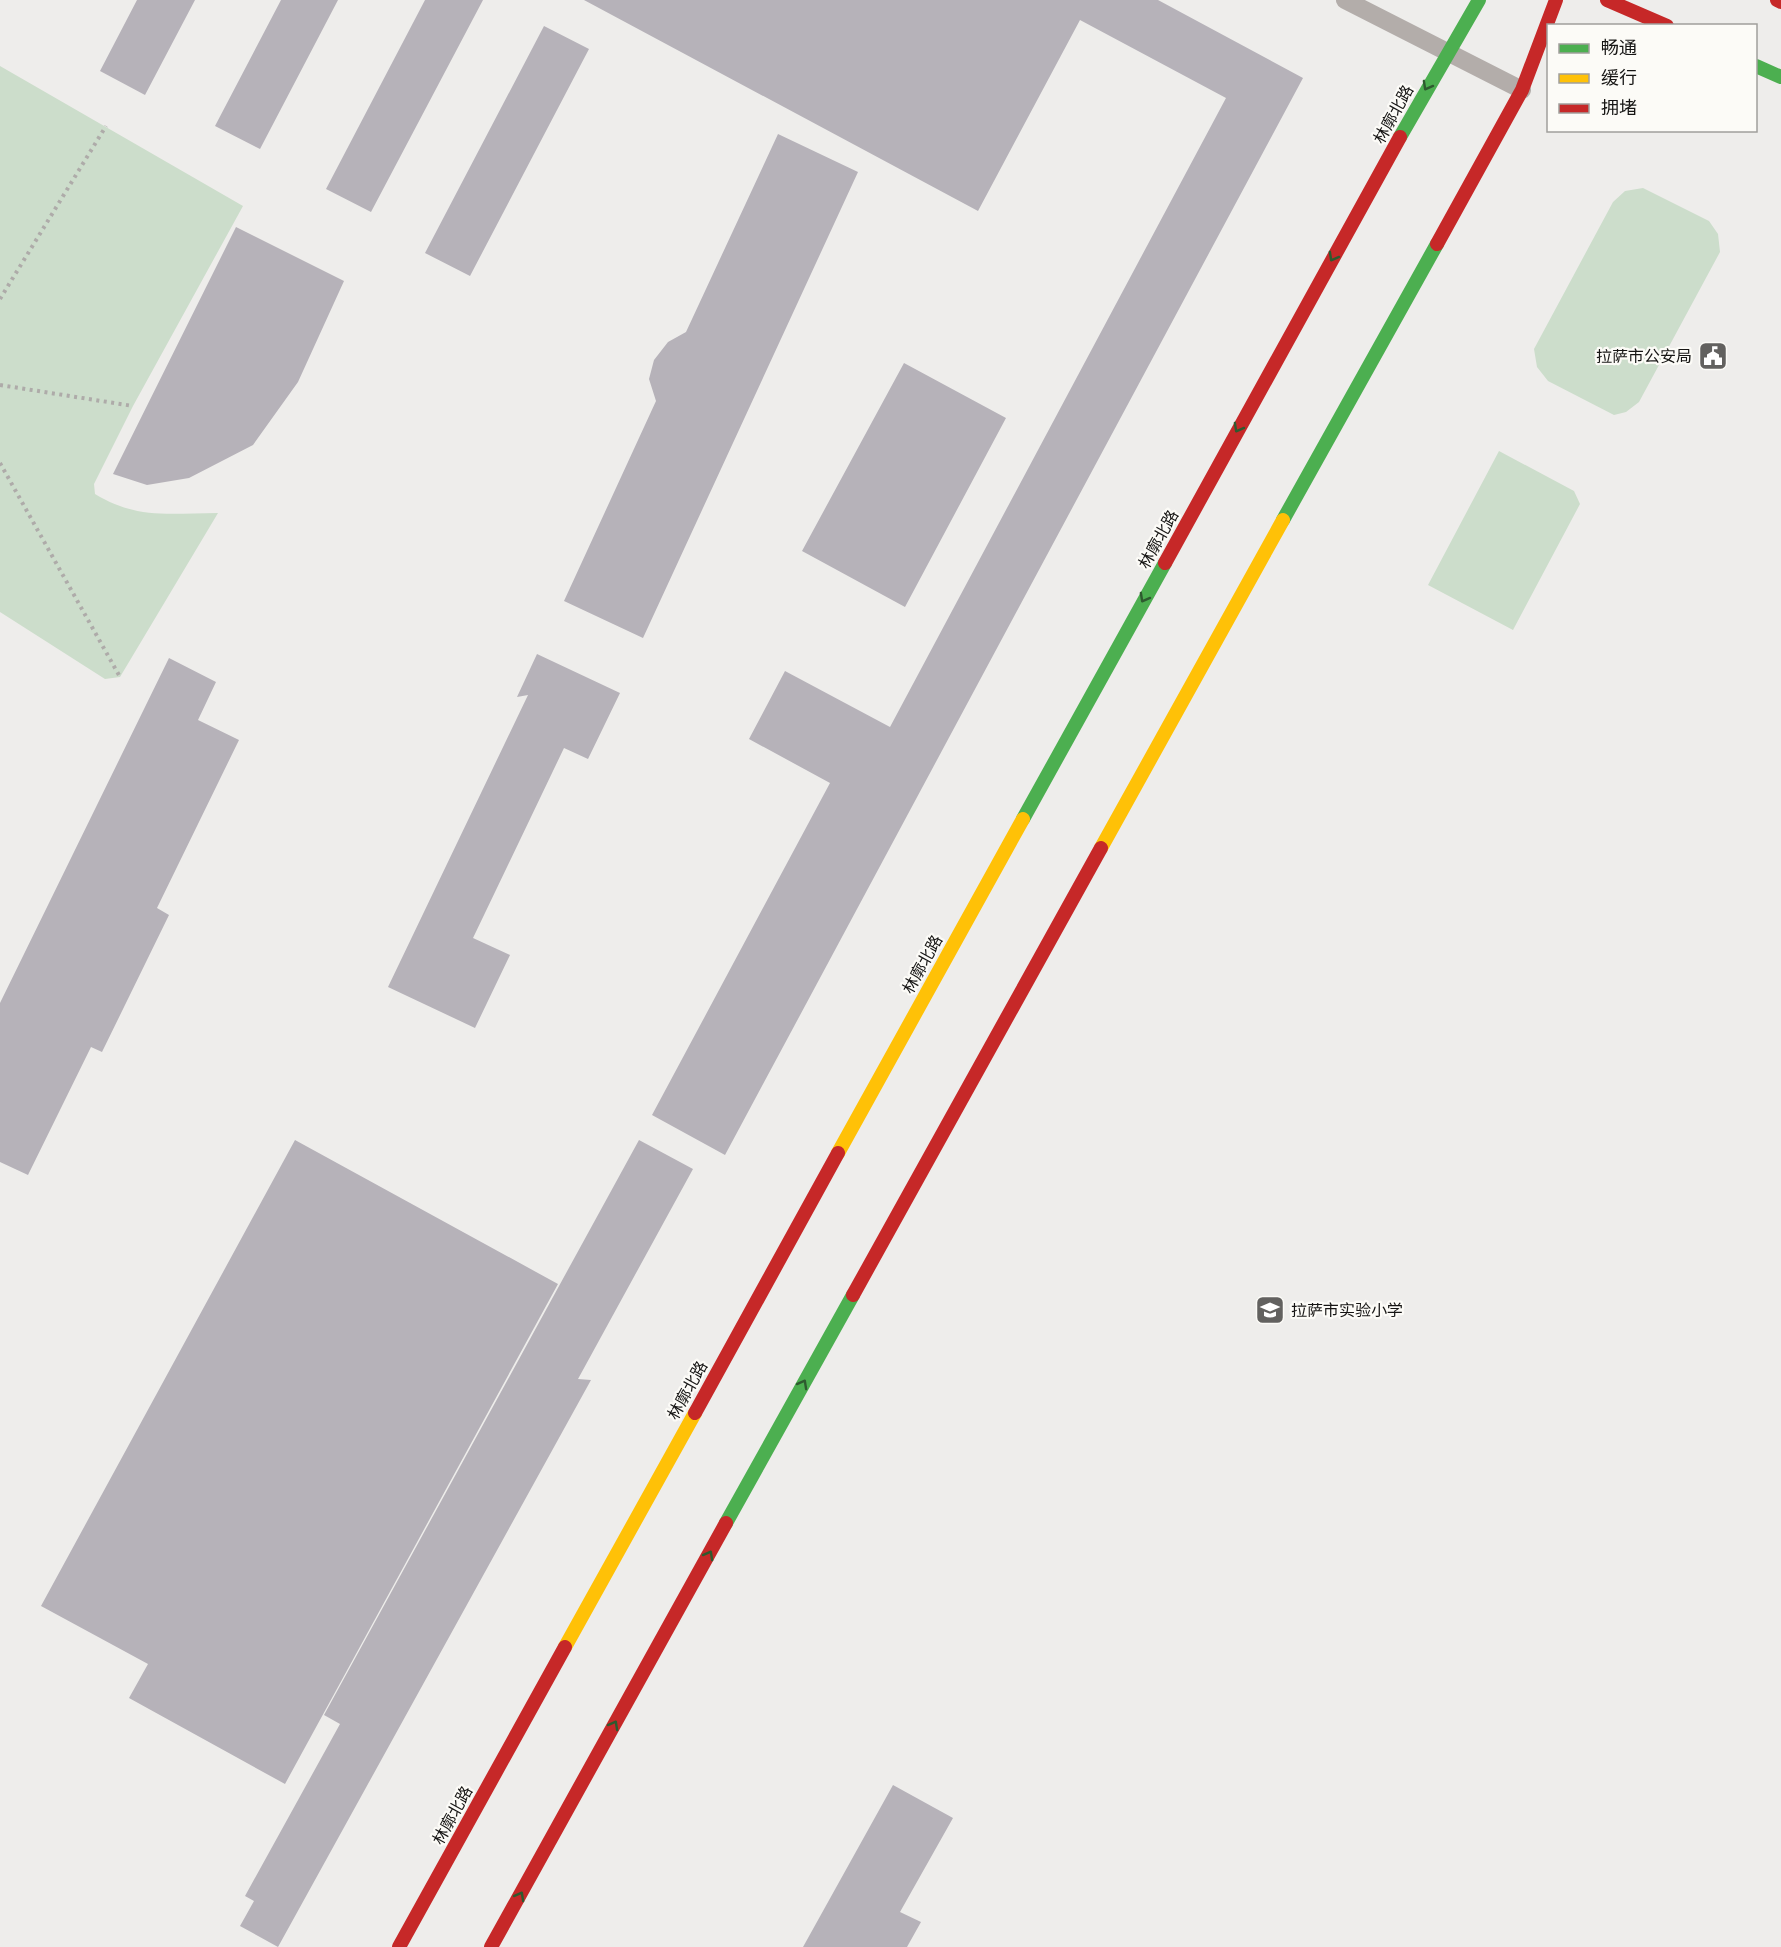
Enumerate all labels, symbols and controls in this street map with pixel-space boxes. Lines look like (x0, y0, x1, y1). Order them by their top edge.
legend (1547, 24, 1757, 132)
text: 畅通 (1601, 35, 1637, 59)
text: 缓行 (1601, 65, 1637, 89)
one-way arrow (1423, 80, 1434, 91)
street label: 林廓北路 (1368, 81, 1418, 147)
text: 拥堵 (1601, 95, 1637, 119)
one-way arrow (1329, 251, 1340, 261)
public building icon: 拉萨市公安局 (1697, 340, 1729, 372)
place label: 拉萨市公安局 (1596, 345, 1692, 367)
one-way arrow (1234, 421, 1246, 432)
street label: 林廓北路 (1133, 506, 1183, 572)
one-way arrow (1140, 592, 1151, 602)
street label: 林廓北路 (897, 931, 947, 997)
school or university icon: 拉萨市实验小学 (1254, 1294, 1286, 1326)
place label: 拉萨市实验小学 (1291, 1299, 1403, 1321)
street label: 林廓北路 (662, 1357, 712, 1423)
one-way arrow (796, 1380, 808, 1391)
one-way arrow (702, 1551, 713, 1561)
one-way arrow (607, 1721, 618, 1732)
street label: 林廓北路 (427, 1782, 477, 1848)
one-way arrow (513, 1892, 524, 1902)

